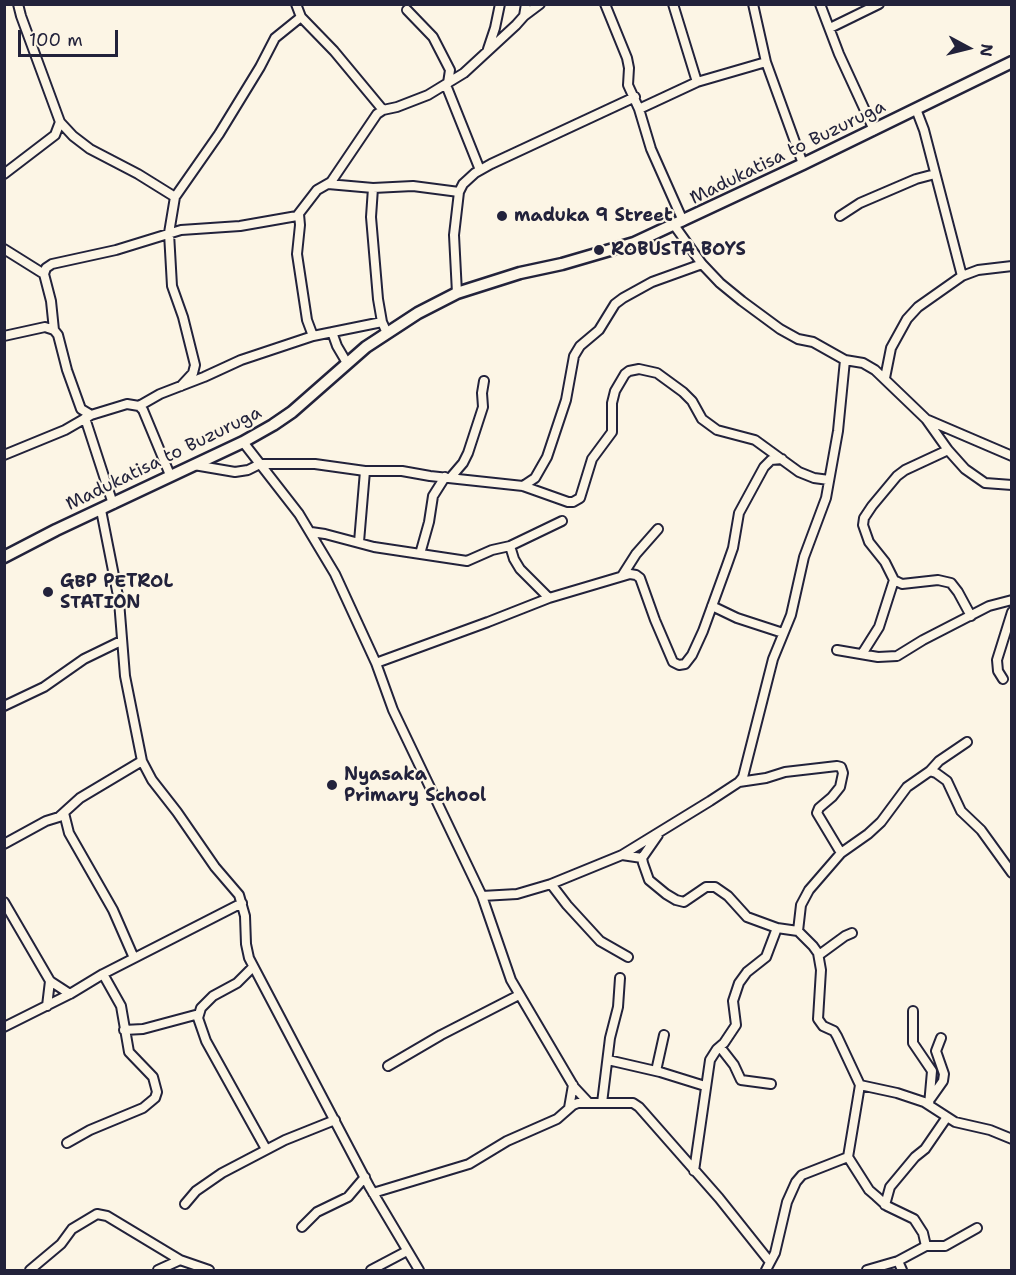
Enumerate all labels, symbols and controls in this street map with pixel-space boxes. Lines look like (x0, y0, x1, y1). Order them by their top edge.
scale bar (21, 18, 122, 56)
north arrow (938, 18, 998, 78)
text: 100 m (29, 28, 83, 52)
text: N (975, 43, 998, 58)
street label: Madukatisa to Buzuruga (687, 96, 889, 210)
place label: maduka 9 Street (514, 205, 673, 227)
marker: maduka 9 Street (495, 209, 509, 223)
place label: ROBUSTA BOYS (611, 239, 746, 261)
marker: ROBUSTA BOYS (592, 243, 606, 257)
street label: Madukatisa to Buzuruga (63, 402, 265, 516)
place label: GBP PETROL STATION (60, 571, 173, 614)
marker: GBP PETROL STATION (41, 585, 55, 599)
place label: Nyasaka Primary School (344, 764, 486, 806)
marker: Nyasaka Primary School (325, 778, 339, 792)

